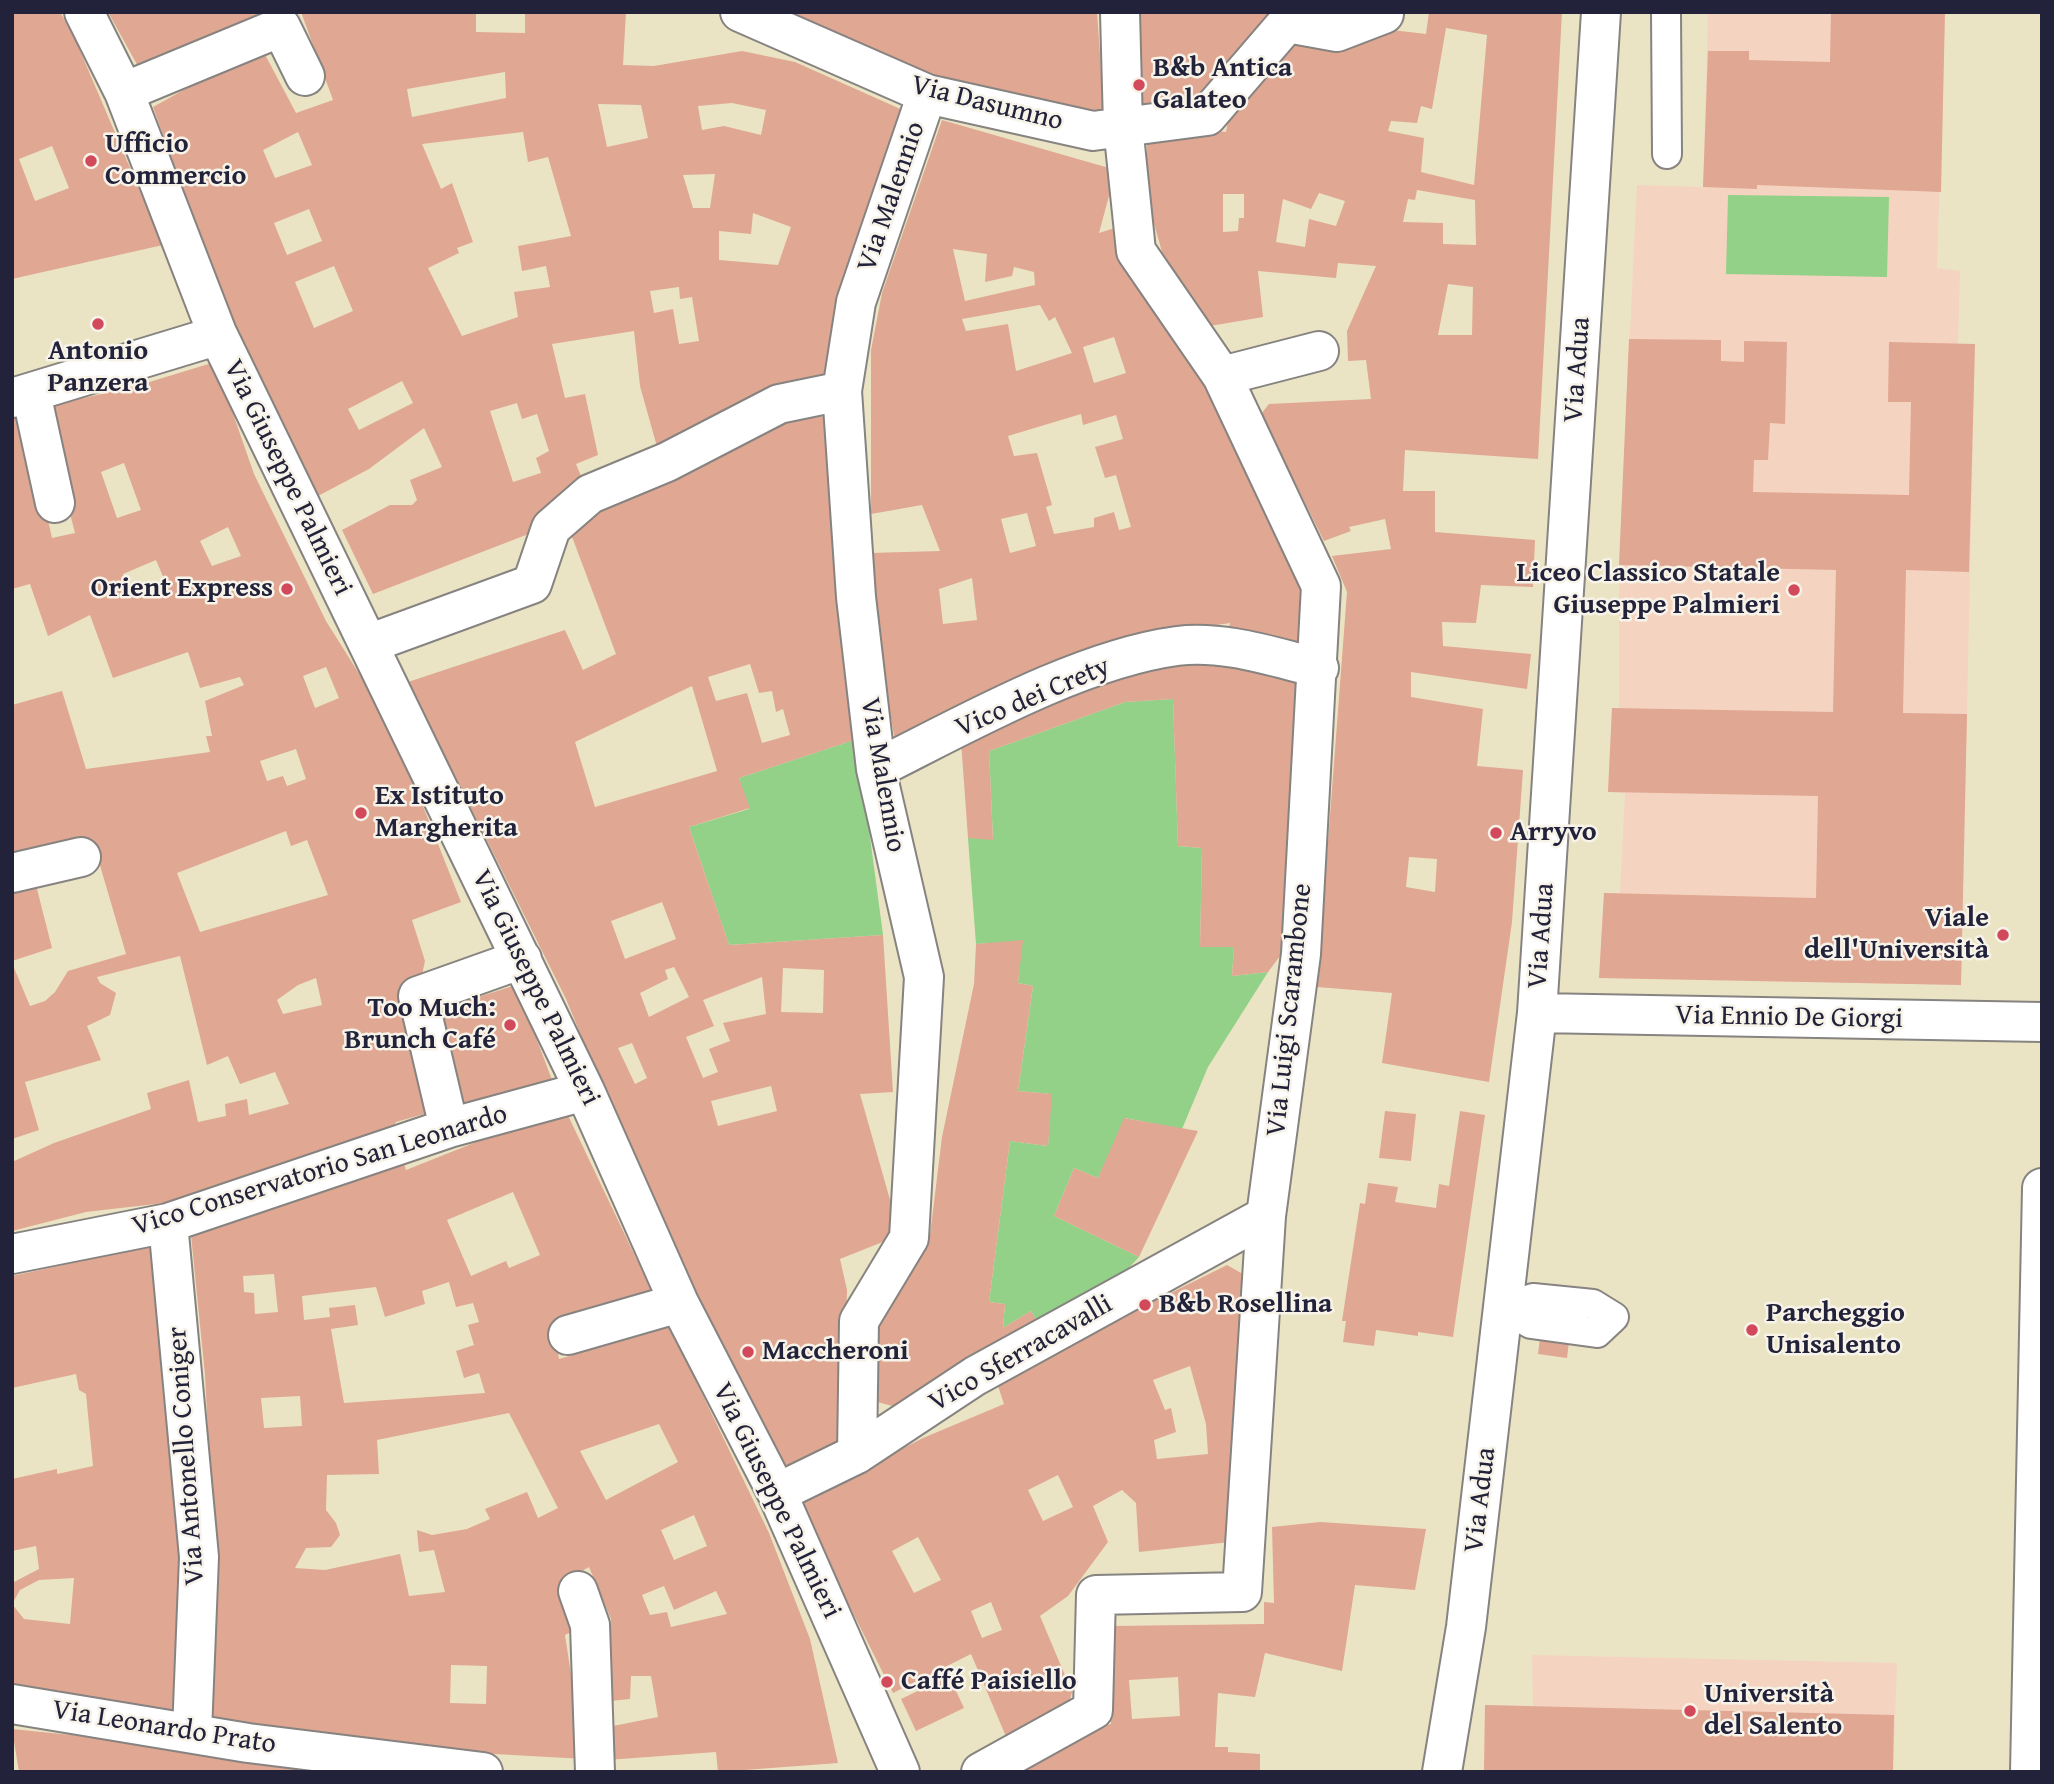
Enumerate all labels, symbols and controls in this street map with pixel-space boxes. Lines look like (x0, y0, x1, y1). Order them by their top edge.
place label: B&b Antica Galateo (1153, 52, 1292, 118)
street label: Via Dasumno (908, 69, 1066, 139)
marker: B&b Antica Galateo (1131, 77, 1147, 93)
street label: Via Malennio (851, 118, 933, 276)
place label: Ufficio Commercio (105, 128, 246, 194)
marker: Ufficio Commercio (83, 153, 99, 169)
marker: Antonio Panzera (90, 316, 106, 332)
street label: Via Adua (1558, 316, 1598, 424)
place label: Antonio Panzera (47, 335, 149, 401)
street label: Via Giuseppe Palmieri (215, 355, 359, 601)
place label: Liceo Classico Statale Giuseppe Palmieri (1516, 557, 1780, 623)
place label: Orient Express (91, 572, 273, 606)
marker: Orient Express (279, 581, 295, 597)
marker: Liceo Classico Statale Giuseppe Palmieri (1786, 582, 1802, 598)
street label: Vico dei Crety (951, 650, 1115, 746)
street label: Via Malennio (852, 695, 912, 855)
place label: Ex Istituto Margherita (375, 780, 518, 846)
marker: Ex Istituto Margherita (353, 805, 369, 821)
place label: Arryvo (1510, 816, 1597, 850)
marker: Arryvo (1488, 825, 1504, 841)
street label: Via Giuseppe Palmieri (463, 865, 607, 1111)
street label: Via Luigi Scarambone (1260, 882, 1320, 1138)
street label: Via Adua (1522, 882, 1562, 990)
place label: Viale dell'Università (1804, 902, 1989, 968)
marker: Viale dell'Università (1995, 927, 2011, 943)
place label: Too Much: Brunch Café (344, 992, 496, 1058)
street label: Via Ennio De Giorgi (1675, 999, 1903, 1037)
marker: Too Much: Brunch Café (502, 1017, 518, 1033)
street label: Vico Conservatorio San Leonardo (129, 1098, 511, 1244)
street label: Vico Sferracavalli (923, 1288, 1119, 1420)
place label: B&b Rosellina (1159, 1288, 1332, 1322)
marker: B&b Rosellina (1137, 1297, 1153, 1313)
place label: Parcheggio Unisalento (1766, 1297, 1905, 1363)
marker: Parcheggio Unisalento (1744, 1322, 1760, 1338)
street label: Via Antonello Coniger (161, 1326, 213, 1586)
place label: Maccheroni (762, 1335, 909, 1369)
marker: Maccheroni (740, 1344, 756, 1360)
street label: Via Giuseppe Palmieri (704, 1378, 848, 1624)
street label: Via Adua (1458, 1445, 1504, 1555)
place label: Caffé Paisiello (901, 1665, 1077, 1699)
marker: Caffé Paisiello (879, 1674, 895, 1690)
place label: Università del Salento (1704, 1678, 1842, 1744)
street label: Via Leonardo Prato (50, 1694, 278, 1762)
marker: Università del Salento (1682, 1703, 1698, 1719)

